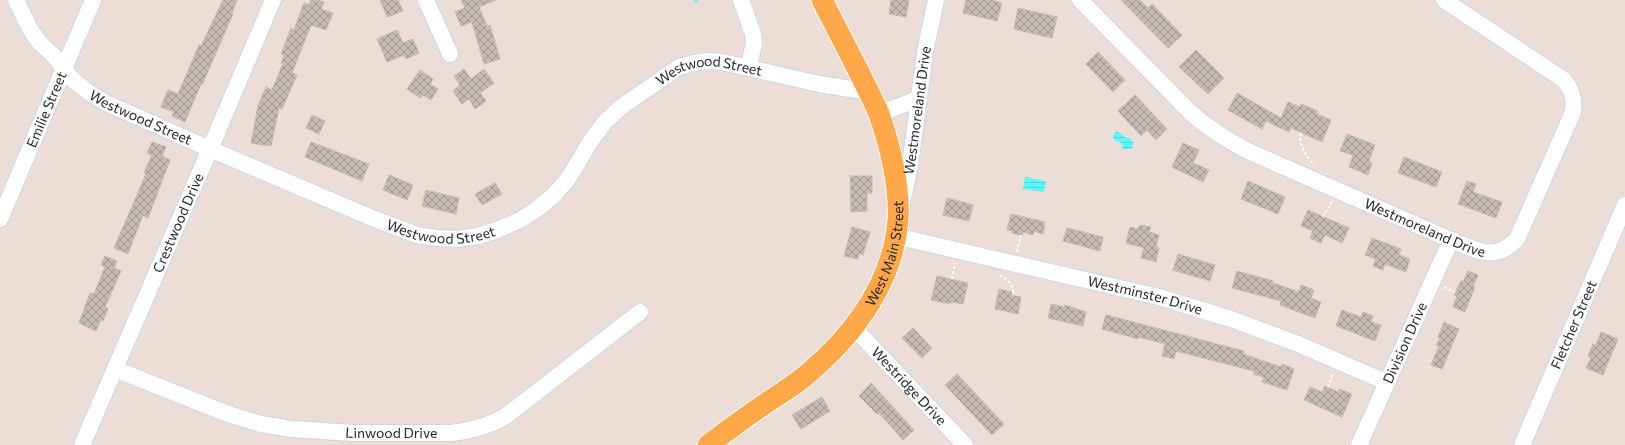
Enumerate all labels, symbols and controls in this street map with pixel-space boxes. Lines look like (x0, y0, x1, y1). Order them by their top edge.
street label: Westmoreland Drive (899, 44, 934, 176)
street label: Westwood Street (652, 52, 764, 89)
street label: Emilie Street (22, 68, 70, 150)
street label: Westwood Street (87, 86, 195, 148)
street label: Crestwood Drive (149, 170, 207, 275)
street label: Westmoreland Drive (1362, 194, 1487, 260)
street label: West Main Street (861, 200, 906, 309)
street label: Westwood Street (384, 215, 497, 247)
street label: Westminster Drive (1086, 272, 1205, 318)
street label: Fletcher Street (1547, 277, 1600, 371)
street label: Division Drive (1379, 299, 1430, 386)
street label: Westridge Drive (868, 343, 951, 428)
street label: Linwood Drive (345, 424, 437, 441)

